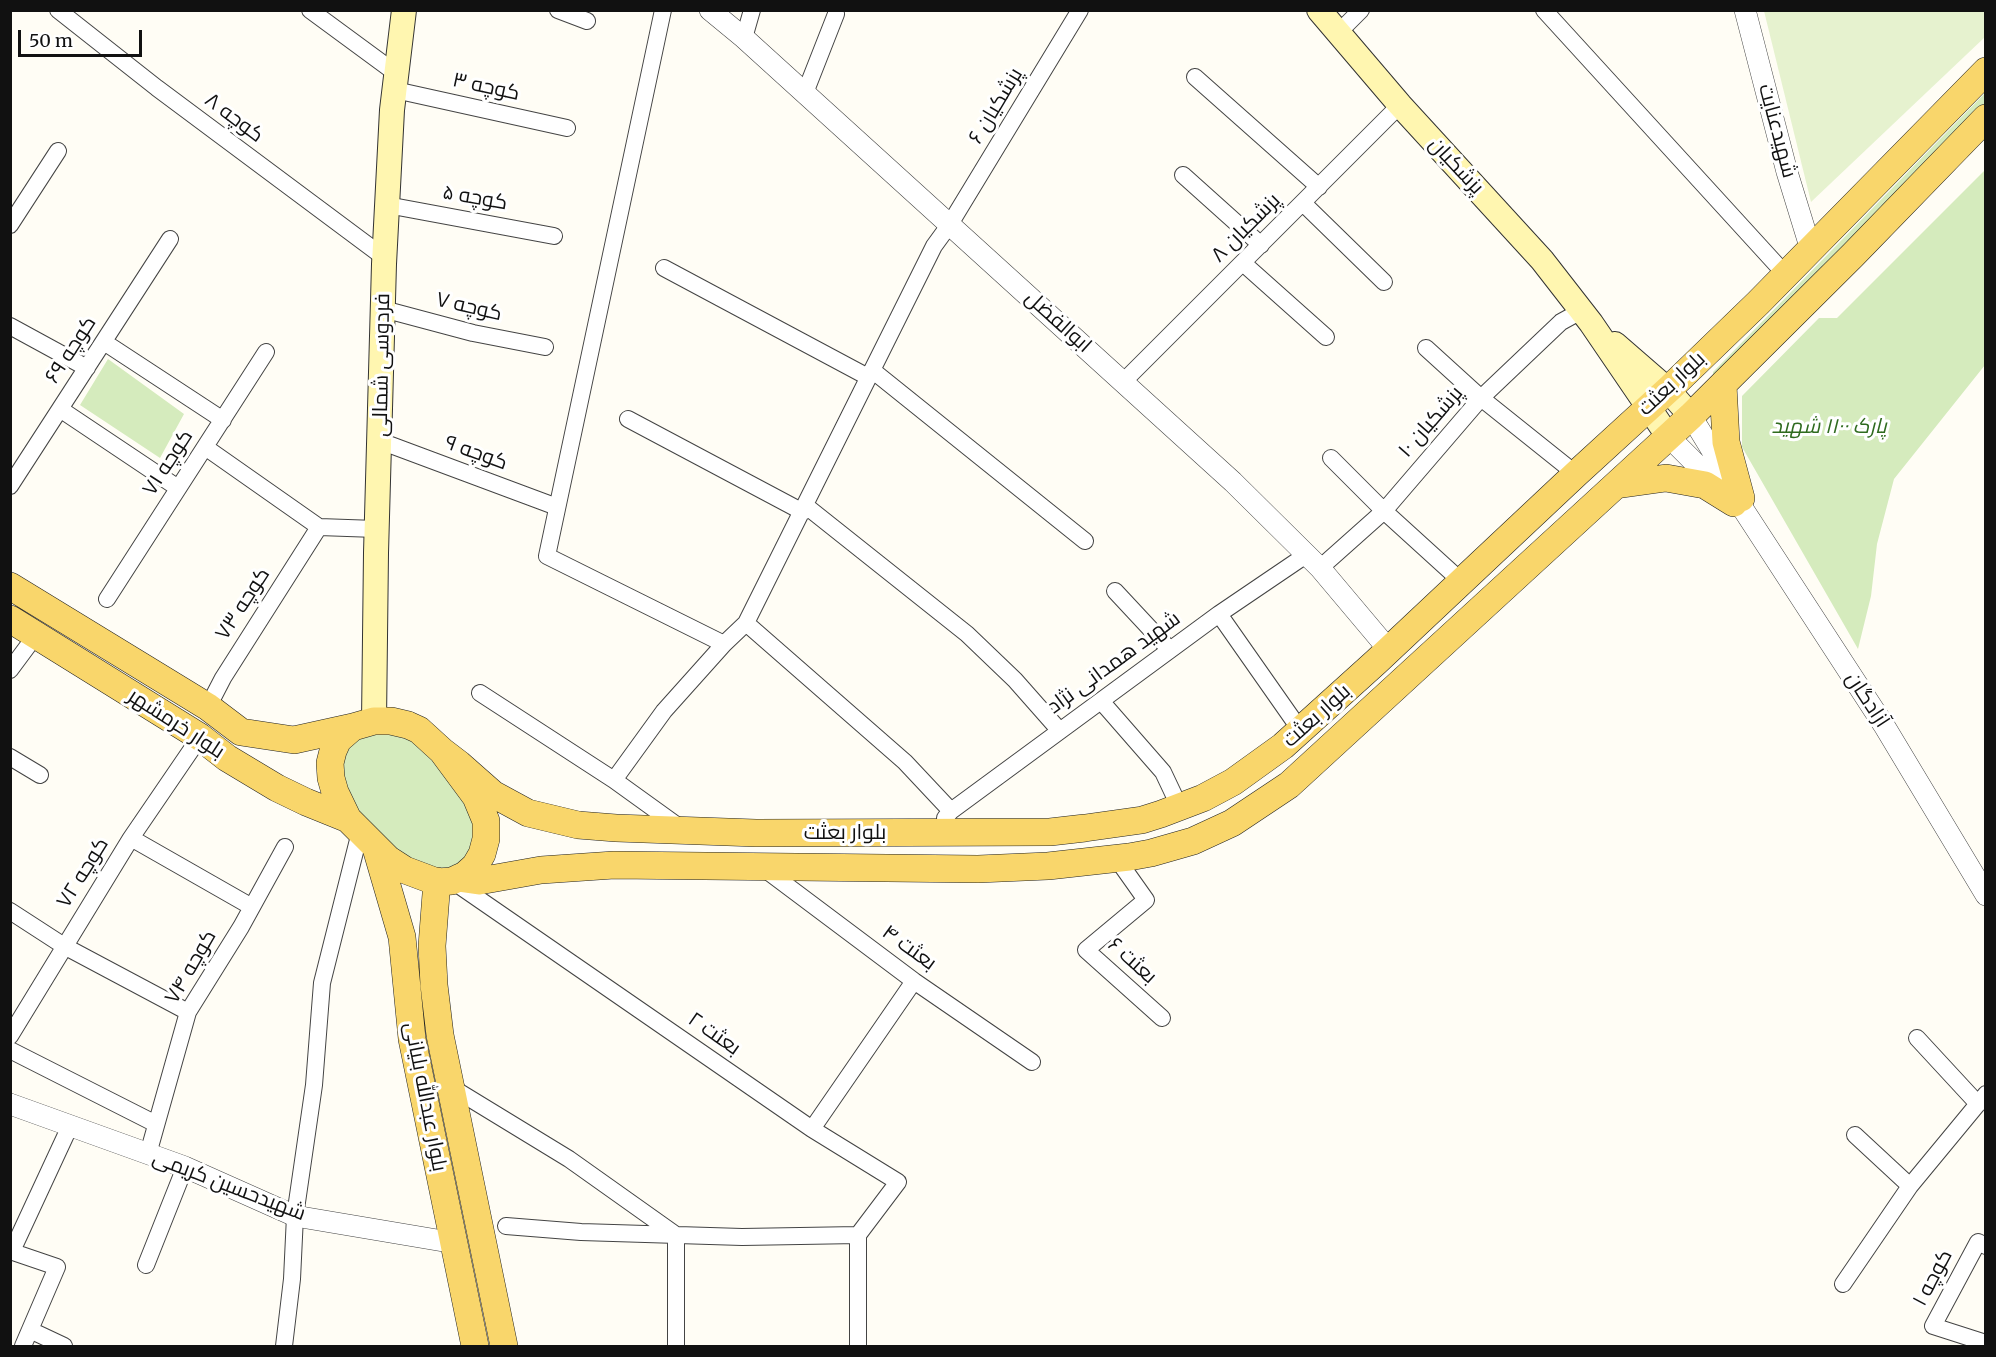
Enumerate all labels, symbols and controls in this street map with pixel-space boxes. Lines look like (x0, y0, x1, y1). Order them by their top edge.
scale bar (21, 18, 146, 56)
text: 50 m (29, 29, 73, 52)
street label: پزشکیان ۶ (963, 63, 1029, 149)
street label: کوچه ۳ (450, 68, 522, 106)
street label: شهیدعنایت (1752, 81, 1802, 181)
street label: کوچه ۸ (200, 88, 268, 148)
street label: پزشکیان (1423, 132, 1489, 200)
street label: کوچه ۵ (441, 180, 509, 216)
street label: پزشکیان ۸ (1206, 188, 1286, 268)
street label: ابوالفضل (1020, 286, 1096, 358)
street label: کوچه ۷ (433, 287, 505, 327)
street label: فردوسی شمالی (368, 293, 396, 437)
street label: کوچه ۶۹ (40, 312, 102, 388)
street label: بلوار بعثت (1633, 347, 1711, 421)
street label: پزشکیان ۱۰ (1393, 381, 1469, 463)
park label: پارک ۱۱۰۰ شهید (1771, 414, 1887, 440)
street label: کوچه ۷۱ (137, 425, 199, 501)
street label: کوچه ۹ (441, 430, 511, 476)
street label: کوچه ۷۳ (210, 563, 276, 645)
street label: شهید همدانی نژاد (1043, 606, 1185, 720)
street label: آزادگان (1840, 667, 1894, 733)
street label: بلوار بعثت (1278, 679, 1356, 753)
street label: بلوار خرمشهر (123, 683, 229, 765)
street label: بلوار بعثت (804, 820, 886, 846)
street label: کوچه ۷۲ (52, 833, 114, 913)
street label: بعثت ۴ (877, 920, 941, 976)
street label: کوچه ۷۴ (160, 926, 222, 1008)
street label: بعثت ۶ (1102, 932, 1162, 990)
street label: بعثت ۲ (683, 1007, 745, 1061)
street label: بلوار عبدالله بلیانی (398, 1020, 452, 1174)
street label: شهیدحسین کریمی (149, 1145, 309, 1227)
street label: کوچه ۱ (1908, 1245, 1958, 1311)

